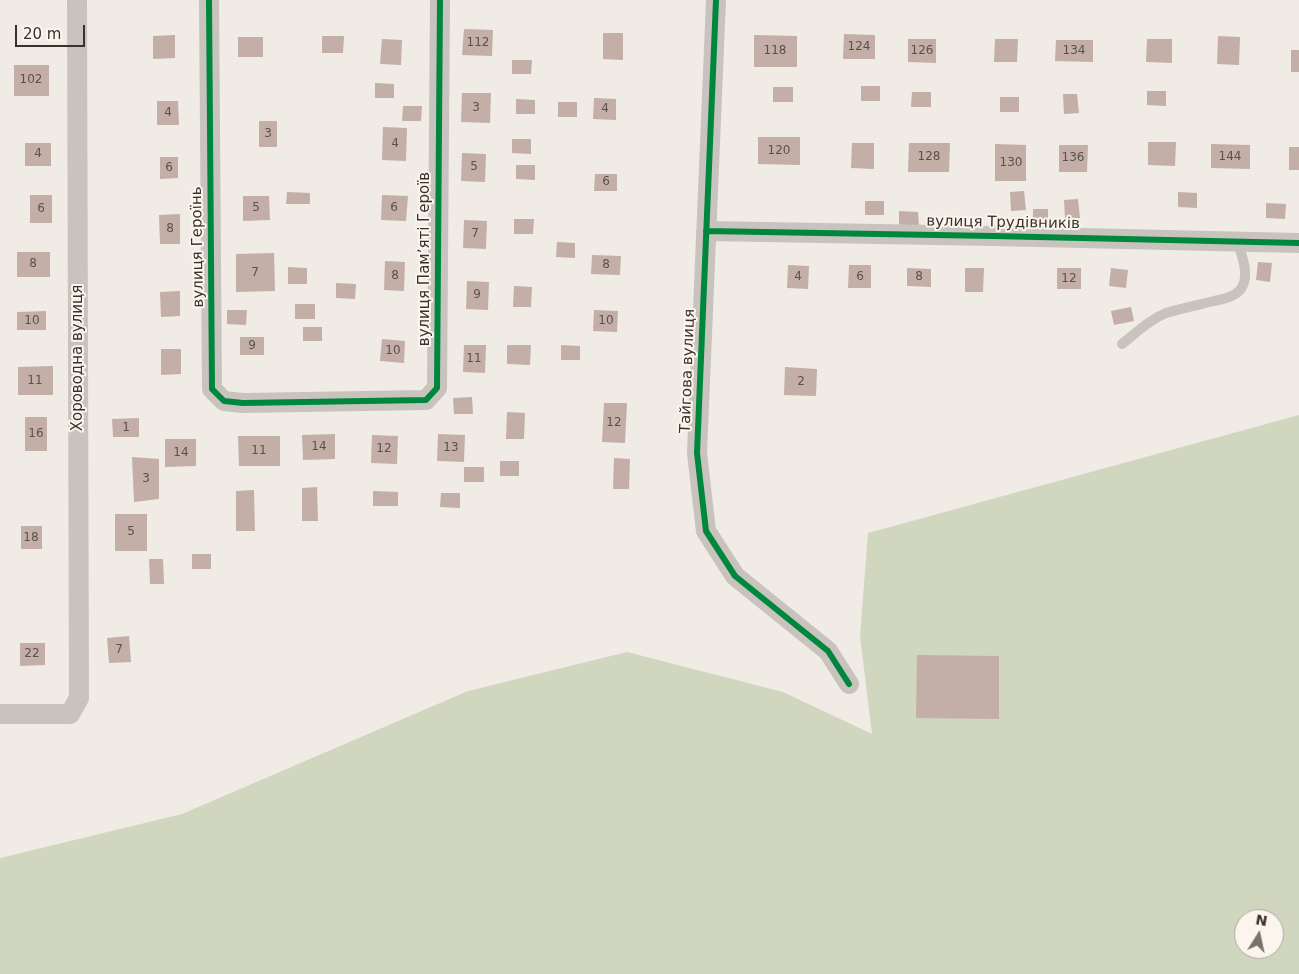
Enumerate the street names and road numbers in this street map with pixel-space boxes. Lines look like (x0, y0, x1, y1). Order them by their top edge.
street label: вулиця Памʼяті Героїв (416, 172, 434, 346)
street label: вулиця Героїнь (188, 186, 208, 308)
street label: вулиця Трудівників (926, 213, 1080, 233)
street label: Хороводна вулиця (69, 285, 87, 431)
street label: Тайгова вулиця (677, 309, 699, 433)

